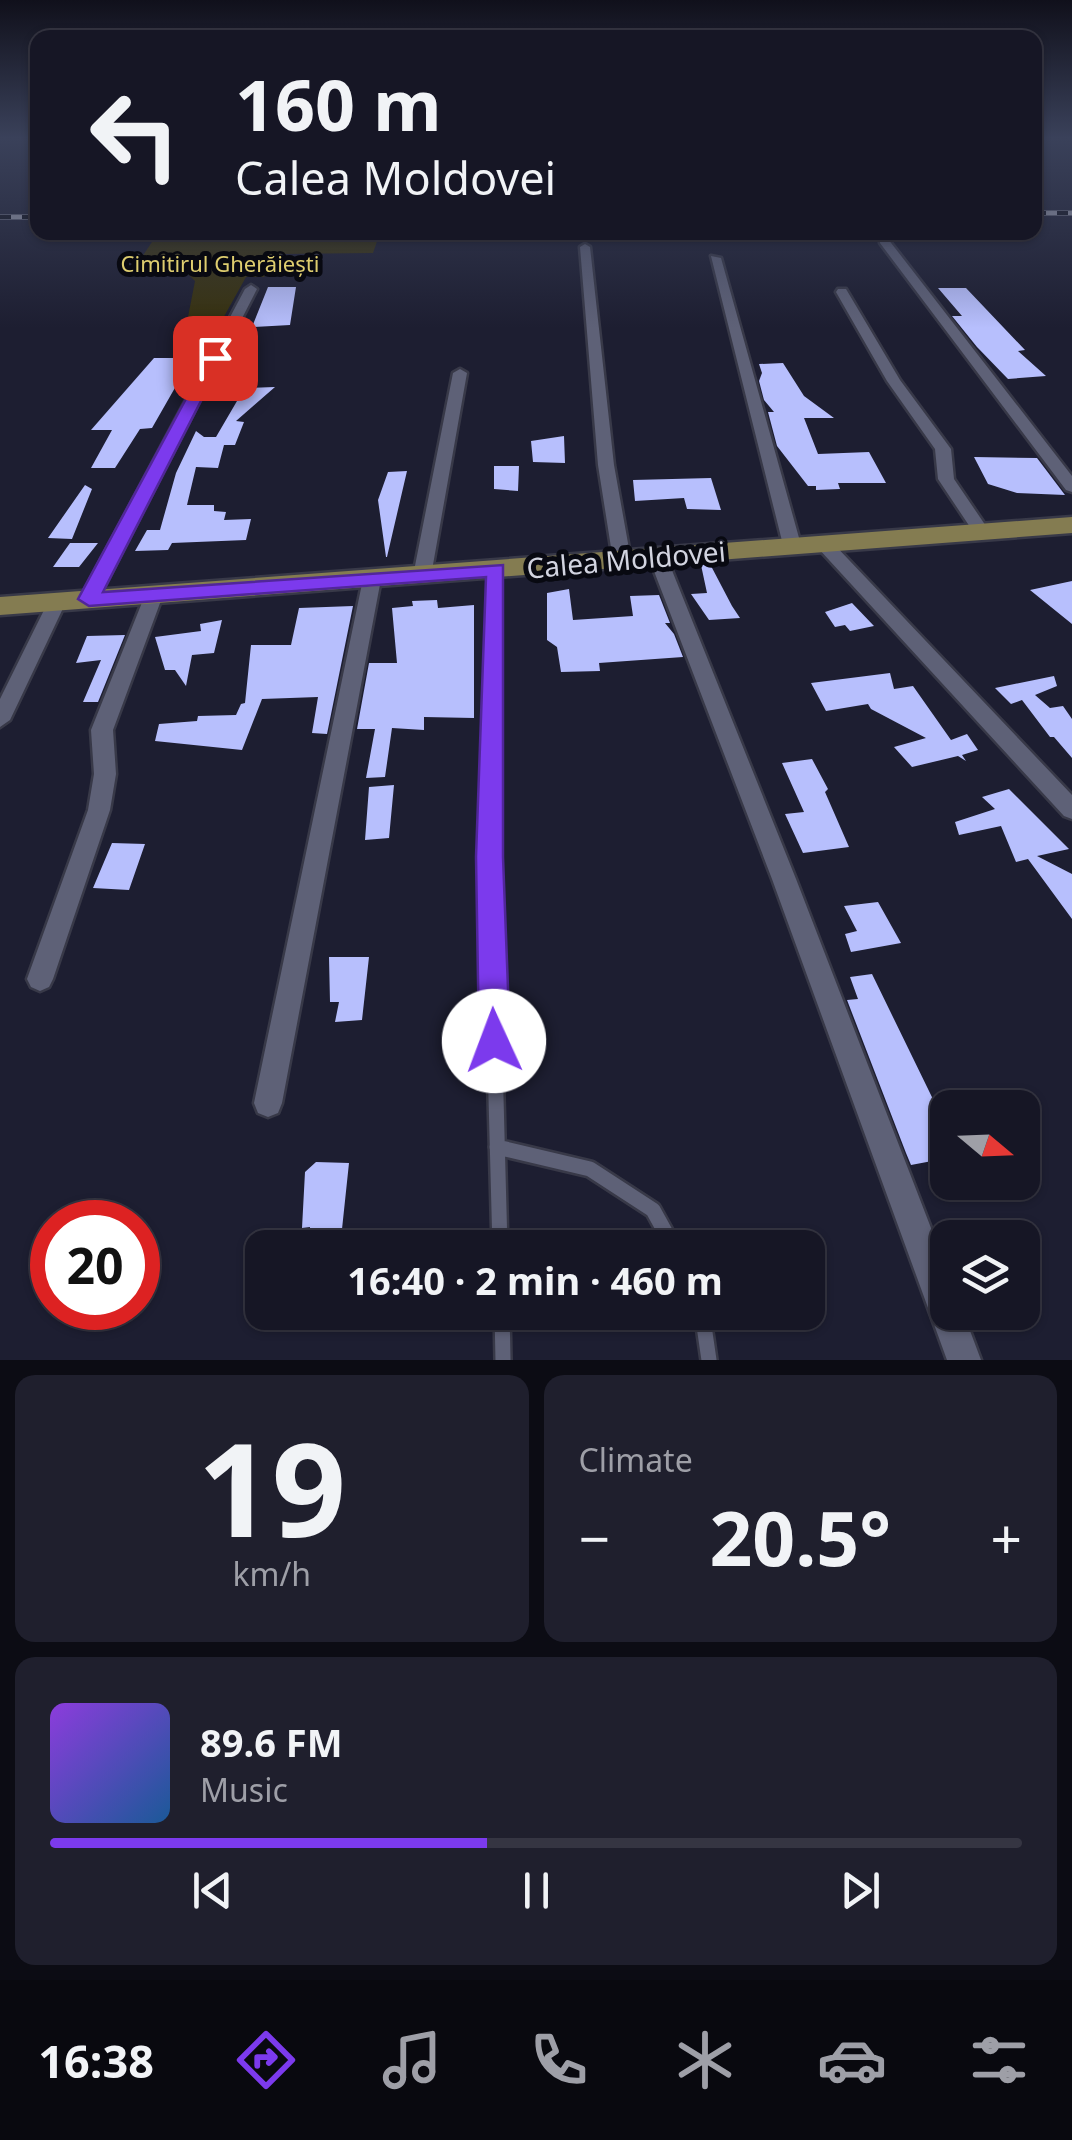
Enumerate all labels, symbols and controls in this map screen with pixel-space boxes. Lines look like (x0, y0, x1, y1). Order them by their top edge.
text: 160 m (235, 56, 442, 152)
icon: left (70, 70, 200, 200)
text: Calea Moldovei (235, 147, 556, 208)
park label: Cimitirul Gherăiești (121, 248, 319, 278)
pin (173, 316, 258, 401)
icon: arrive (188, 331, 243, 386)
street label: Calea Moldovei (525, 531, 727, 587)
position arrow (442, 989, 546, 1093)
north arrow (930, 1090, 1040, 1200)
map controls (930, 1090, 1040, 1330)
speed limit sign: 20 (30, 1200, 160, 1330)
button: layers (930, 1220, 1040, 1330)
text: 16:40 · 2 min · 460 m (347, 1254, 723, 1306)
text: 19 (197, 1398, 346, 1575)
text: Climate (579, 1438, 693, 1481)
text: 20.5° (709, 1486, 891, 1588)
text: − (579, 1500, 610, 1575)
text: + (991, 1500, 1022, 1575)
text: km/h (232, 1552, 311, 1595)
text: 89.6 FM (200, 1716, 342, 1768)
text: Music (200, 1768, 288, 1811)
icon: previous (185, 1863, 240, 1918)
icon: pause (509, 1863, 564, 1918)
icon: next (833, 1863, 888, 1918)
icon: directions (231, 2025, 301, 2095)
icon: music (377, 2025, 447, 2095)
icon: phone (524, 2025, 594, 2095)
icon: climate (670, 2025, 740, 2095)
icon: car (817, 2025, 887, 2095)
icon: filters (964, 2025, 1034, 2095)
text: 16:38 (38, 2030, 154, 2091)

